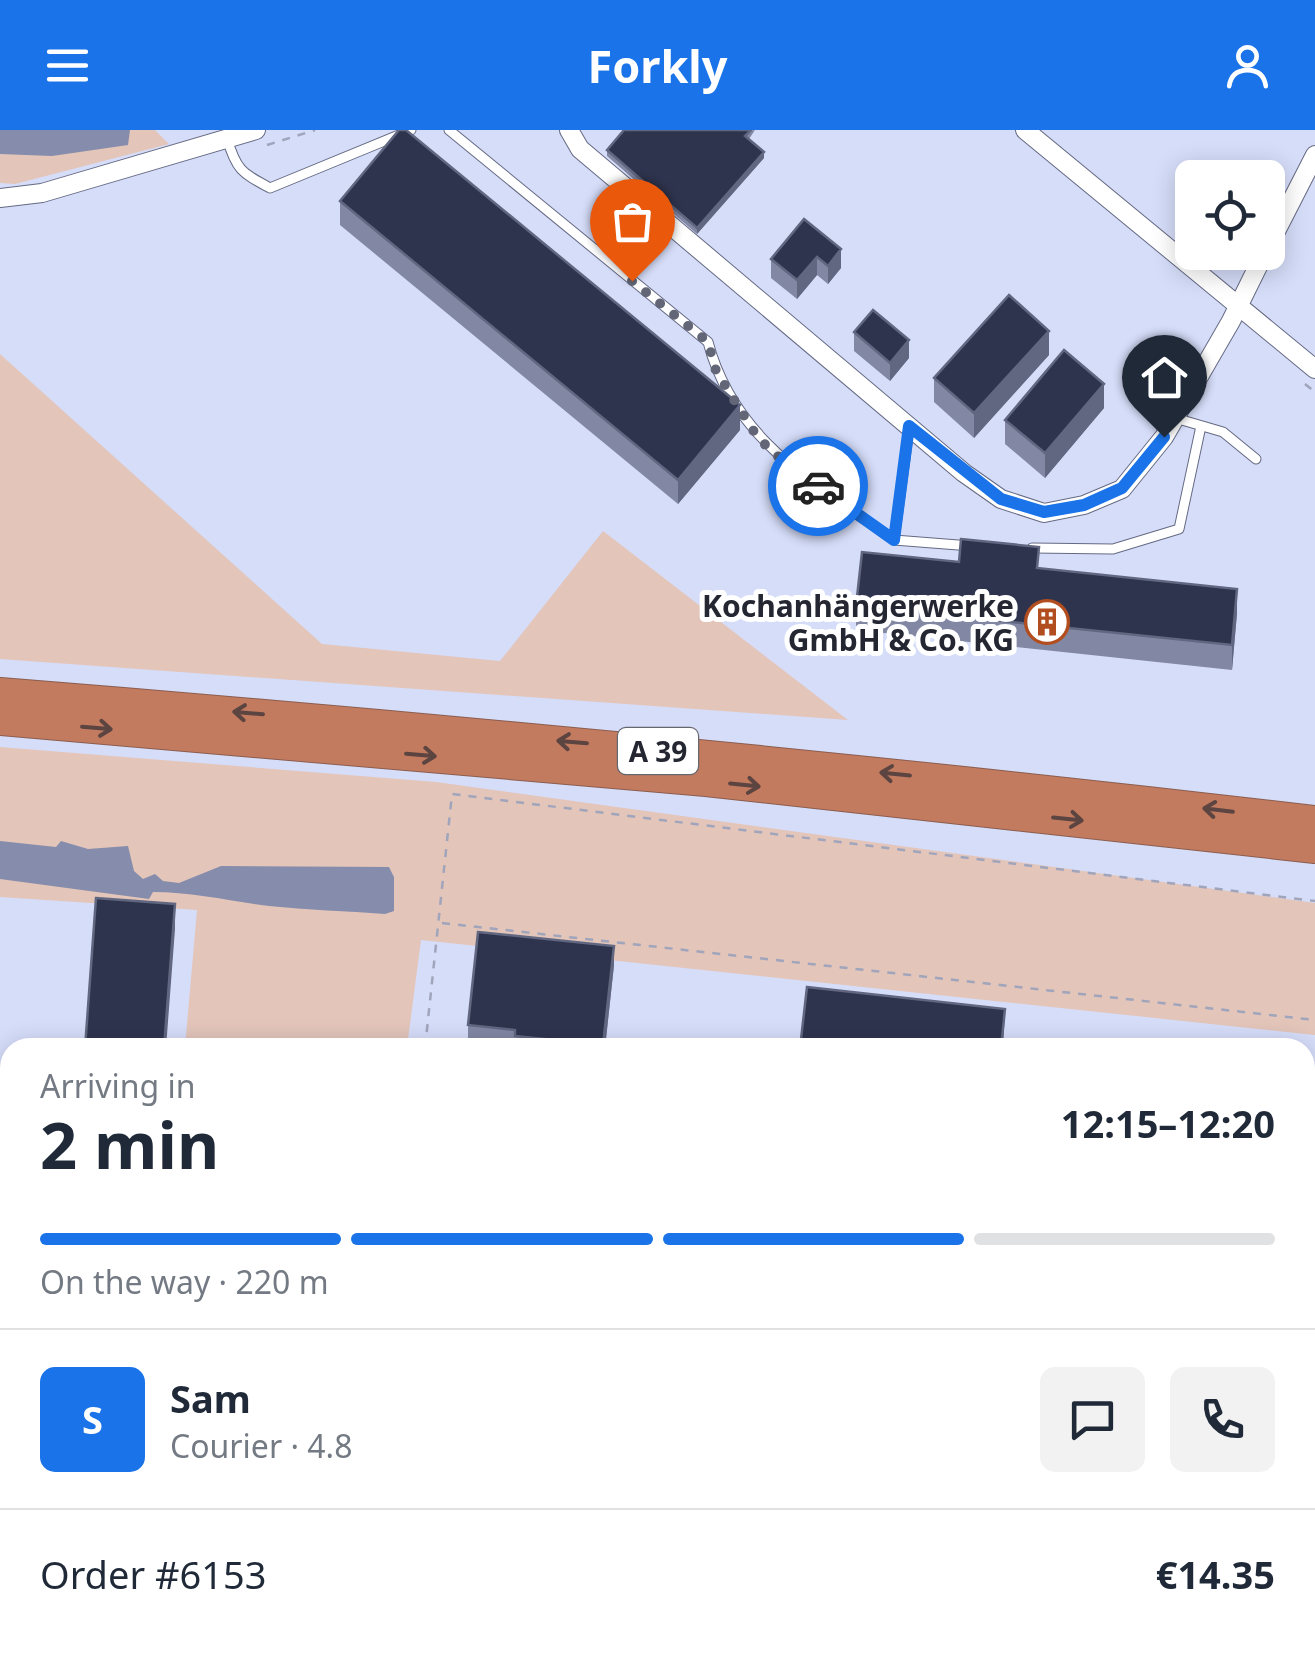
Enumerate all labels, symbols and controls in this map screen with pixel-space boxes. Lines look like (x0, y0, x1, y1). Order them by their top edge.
text: Forkly (588, 35, 727, 96)
icon: menu (40, 38, 95, 93)
icon: person (1220, 38, 1275, 93)
map controls (1175, 160, 1285, 270)
button: locate (1175, 160, 1285, 270)
pin (590, 179, 675, 282)
icon: bag (605, 194, 660, 249)
pin (1122, 335, 1207, 438)
icon: home (1137, 350, 1192, 405)
courier (768, 436, 868, 536)
icon: car (791, 459, 846, 514)
place label: Kochanhängerwerke GmbH & Co. KG (702, 585, 1014, 660)
building icon: Kochanhängerwerke GmbH & Co. KG (1024, 599, 1070, 645)
one-way arrow (232, 703, 265, 722)
one-way arrow (81, 718, 113, 737)
road number: A 39 (618, 728, 698, 774)
one-way arrow (556, 733, 588, 752)
one-way arrow (404, 746, 437, 765)
one-way arrow (880, 764, 912, 783)
one-way arrow (728, 776, 760, 795)
one-way arrow (1203, 800, 1235, 819)
one-way arrow (1051, 810, 1083, 829)
text: Arriving in (40, 1064, 195, 1107)
text: 12:15–12:20 (1061, 1097, 1275, 1149)
text: 2 min (40, 1100, 219, 1188)
text: On the way · 220 m (40, 1260, 329, 1303)
button: chat (1040, 1367, 1145, 1472)
button: phone (1170, 1367, 1275, 1472)
text: Sam (170, 1372, 251, 1424)
text: S (82, 1393, 103, 1445)
text: Courier · 4.8 (170, 1424, 353, 1467)
text: Order #6153 (40, 1548, 266, 1600)
text: €14.35 (1156, 1548, 1275, 1600)

